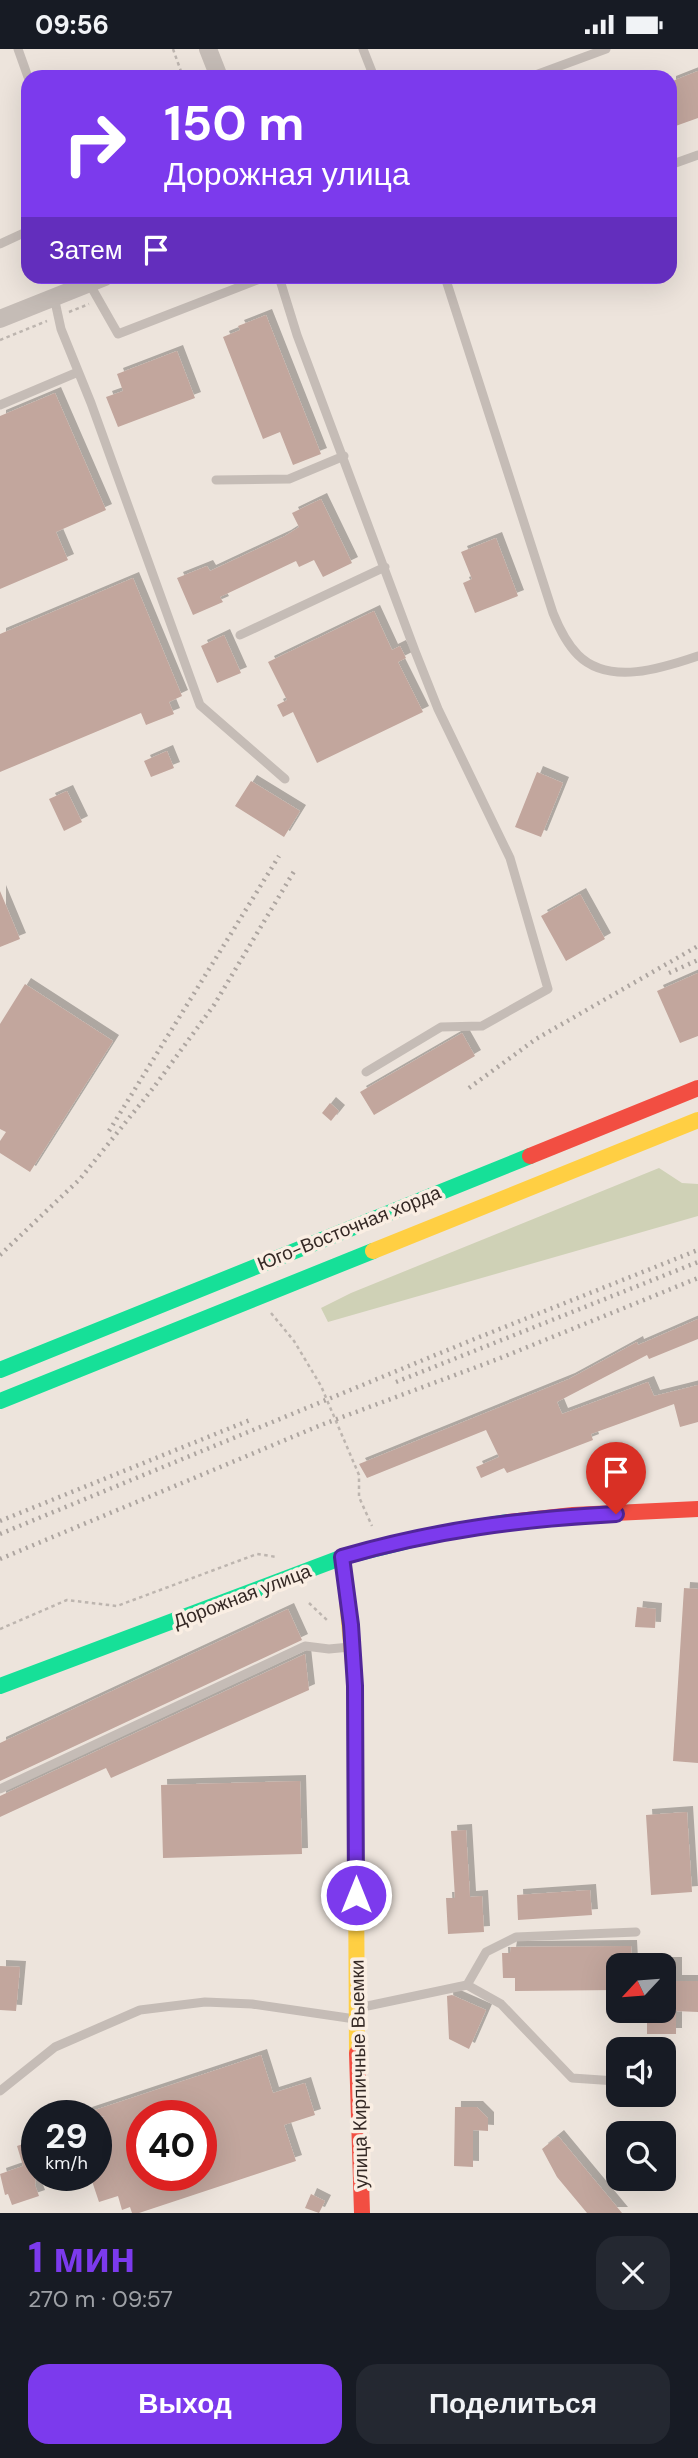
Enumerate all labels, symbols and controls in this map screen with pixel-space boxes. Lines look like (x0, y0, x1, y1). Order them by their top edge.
text: 09:56 (35, 8, 109, 42)
text: 150 m (164, 91, 304, 155)
icon: right (49, 98, 140, 189)
text: Дорожная улица (164, 153, 410, 195)
icon: arrive (137, 231, 175, 269)
text: Затем (49, 233, 123, 267)
street label: Юго-Восточная хорда (254, 1180, 445, 1276)
pin (586, 1442, 646, 1514)
icon: arrive (597, 1453, 635, 1491)
street label: Дорожная улица (169, 1558, 315, 1634)
position arrow (319, 1858, 393, 1932)
north arrow (606, 1953, 676, 2023)
map controls (606, 1953, 676, 2191)
street label: улица Кирпичные Выемки (345, 1959, 373, 2189)
button: sound (606, 2037, 676, 2107)
speed limit sign: 40 (126, 2100, 217, 2191)
text: 29 (45, 2113, 88, 2159)
button: search (606, 2121, 676, 2191)
text: km/h (45, 2151, 88, 2175)
text: 1 мин (28, 2230, 135, 2285)
button: close (596, 2236, 670, 2310)
text: 270 m · 09:57 (28, 2284, 173, 2314)
button: Выход (28, 2364, 342, 2444)
button: Поделиться (356, 2364, 670, 2444)

